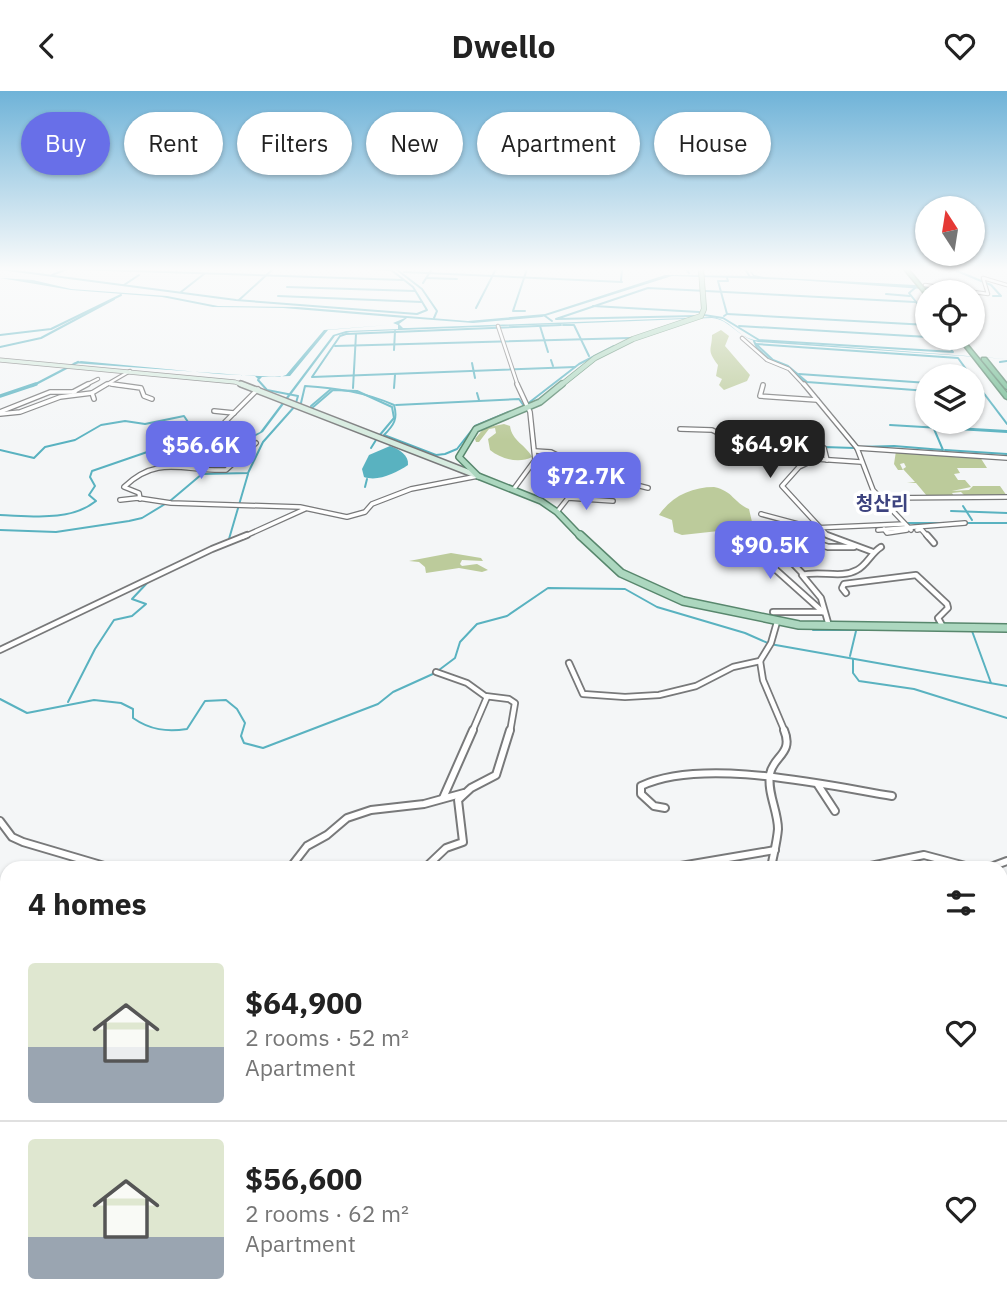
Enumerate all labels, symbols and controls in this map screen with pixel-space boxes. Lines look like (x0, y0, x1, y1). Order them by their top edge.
text: Dwello (451, 25, 556, 67)
icon: back (28, 27, 66, 65)
icon: heart (941, 27, 979, 65)
chip: Buy (21, 112, 110, 175)
chip: Rent (124, 112, 223, 175)
chip: Filters (237, 112, 352, 175)
chip: New (366, 112, 463, 175)
chip: Apartment (477, 112, 640, 175)
chip: House (654, 112, 771, 175)
north arrow (915, 196, 985, 266)
map controls (915, 196, 985, 434)
button: locate (915, 280, 985, 350)
button: layers (915, 364, 985, 434)
pin: $56.6K (144, 421, 258, 481)
pin: $64.9K (713, 421, 827, 480)
text: $64.9K (731, 428, 809, 458)
text: $56.6K (162, 429, 240, 459)
pin: $72.7K (529, 453, 643, 512)
text: $72.7K (547, 460, 625, 490)
district label: 청산리 (856, 491, 908, 515)
pin: $90.5K (713, 521, 827, 581)
text: $90.5K (731, 529, 809, 559)
text: 4 homes (28, 884, 147, 923)
icon: filters (942, 884, 980, 922)
text: $64,900 (245, 983, 362, 1022)
icon: home (84, 991, 168, 1075)
icon: heart (942, 1014, 980, 1052)
text: 2 rooms · 52 m² (245, 1022, 409, 1052)
text: Apartment (245, 1052, 356, 1082)
text: $56,600 (245, 1159, 362, 1198)
icon: home (84, 1167, 168, 1251)
icon: heart (942, 1190, 980, 1228)
text: 2 rooms · 62 m² (245, 1198, 409, 1228)
text: Apartment (245, 1228, 356, 1258)

